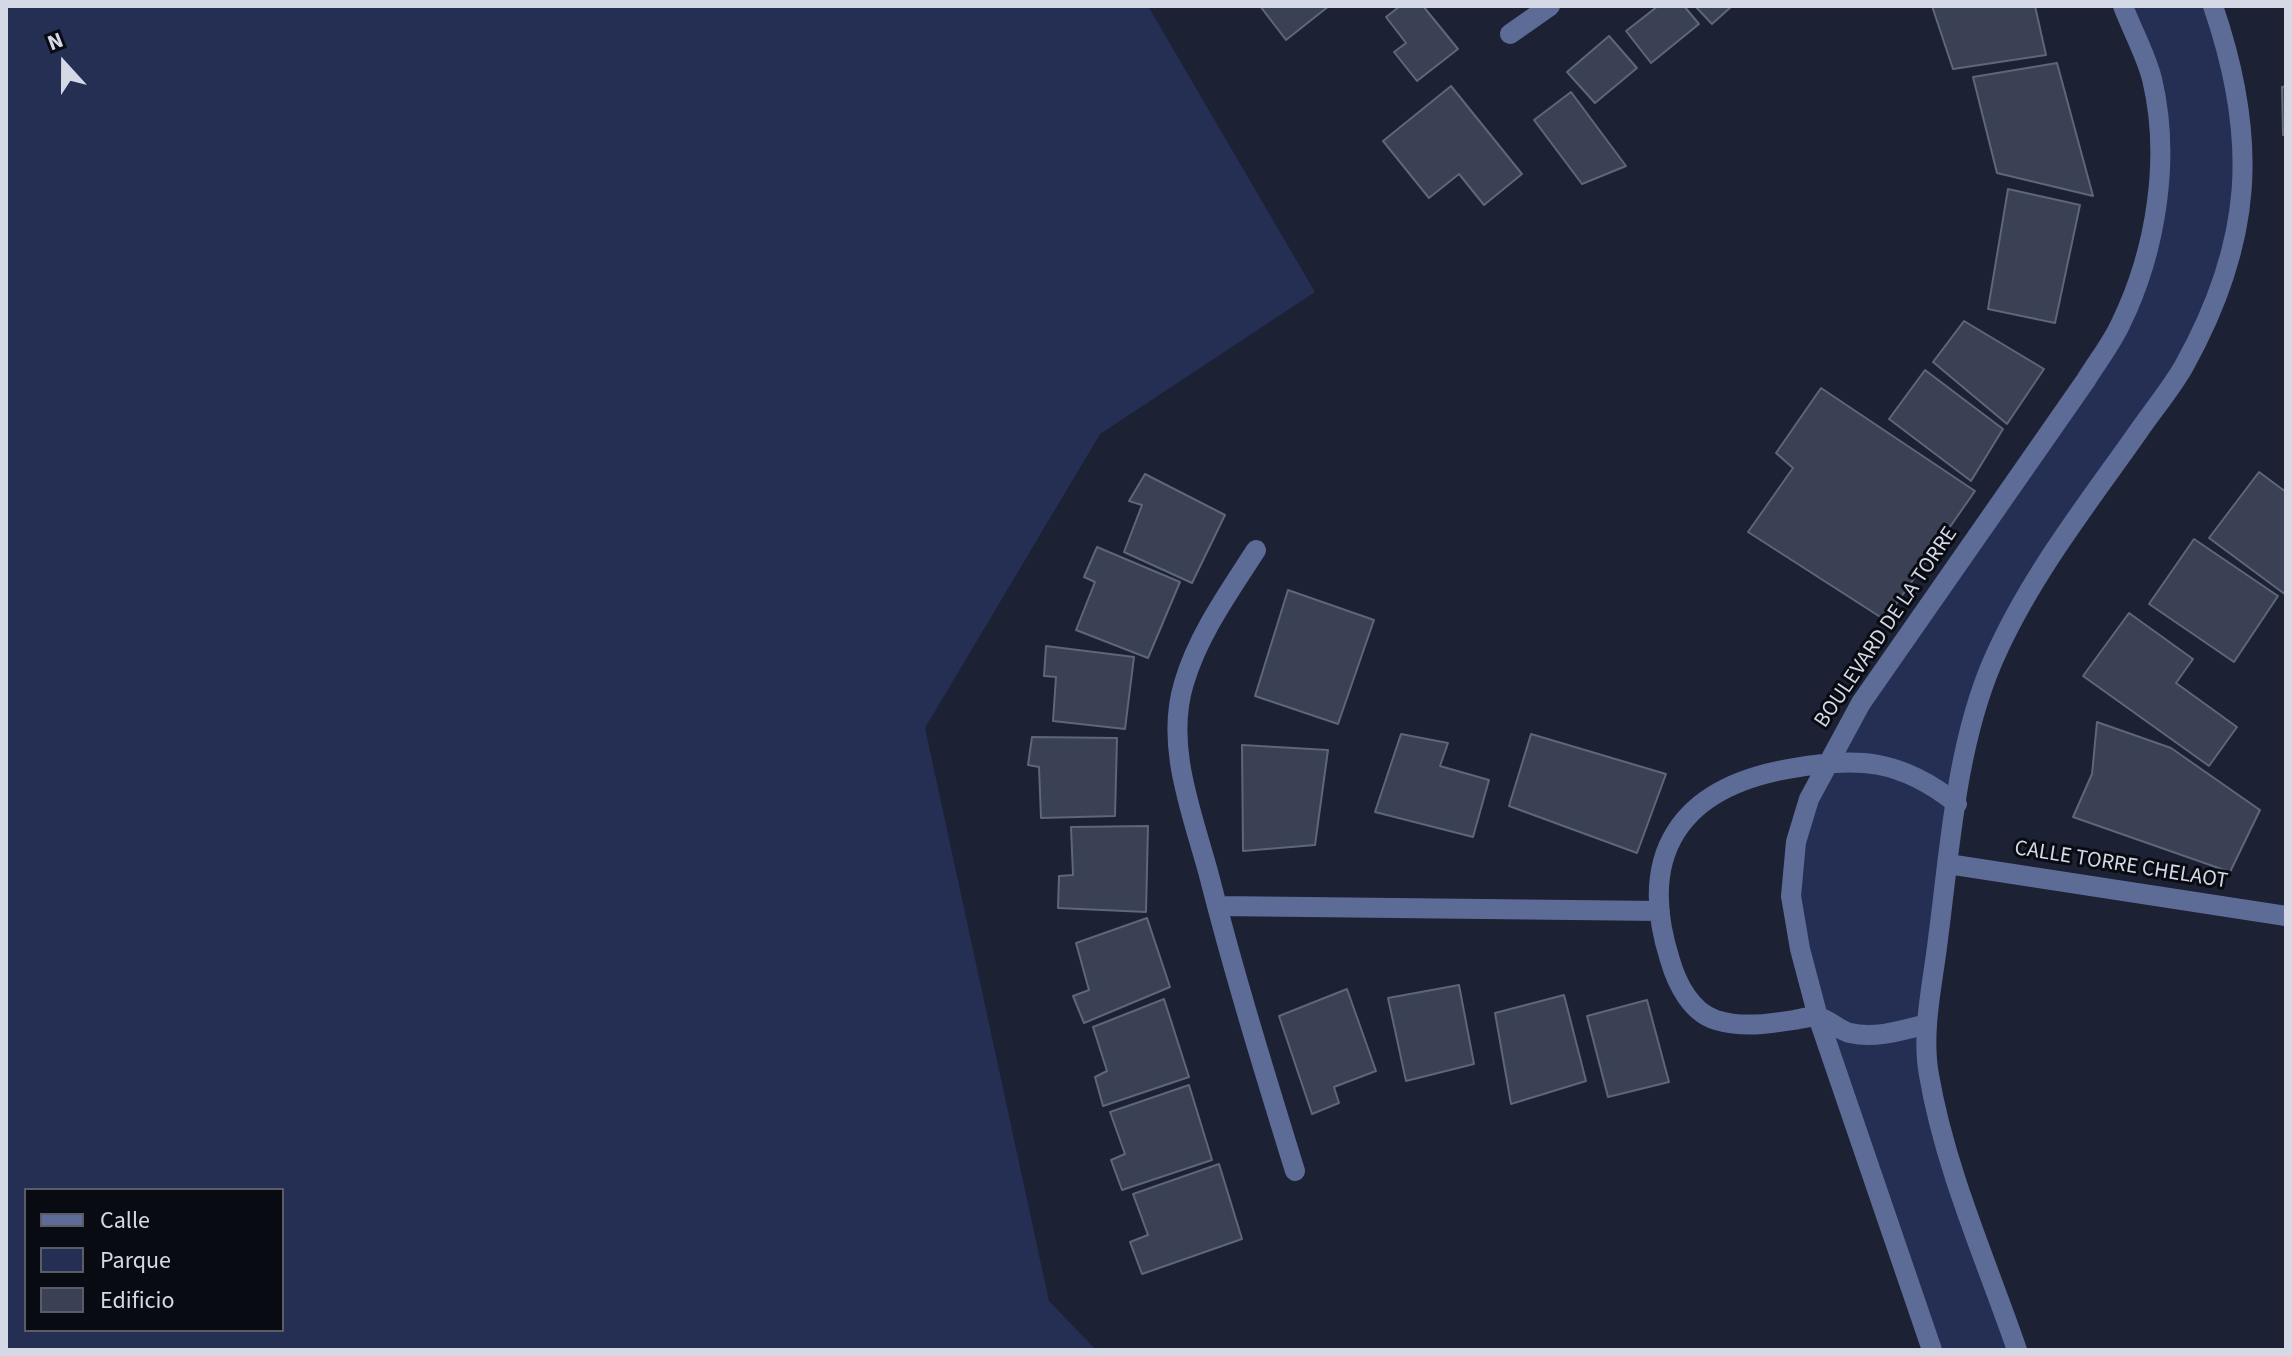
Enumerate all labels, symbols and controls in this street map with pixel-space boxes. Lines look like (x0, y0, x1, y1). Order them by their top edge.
north arrow (24, 24, 104, 104)
text: N (43, 24, 68, 59)
street label: BOULEVARD DE LA TORRE (1810, 523, 1964, 733)
street label: CALLE TORRE CHELAOT (2012, 836, 2230, 896)
legend (24, 1188, 284, 1332)
text: Calle (100, 1203, 150, 1238)
text: Parque (100, 1243, 171, 1278)
text: Edificio (100, 1283, 174, 1318)

